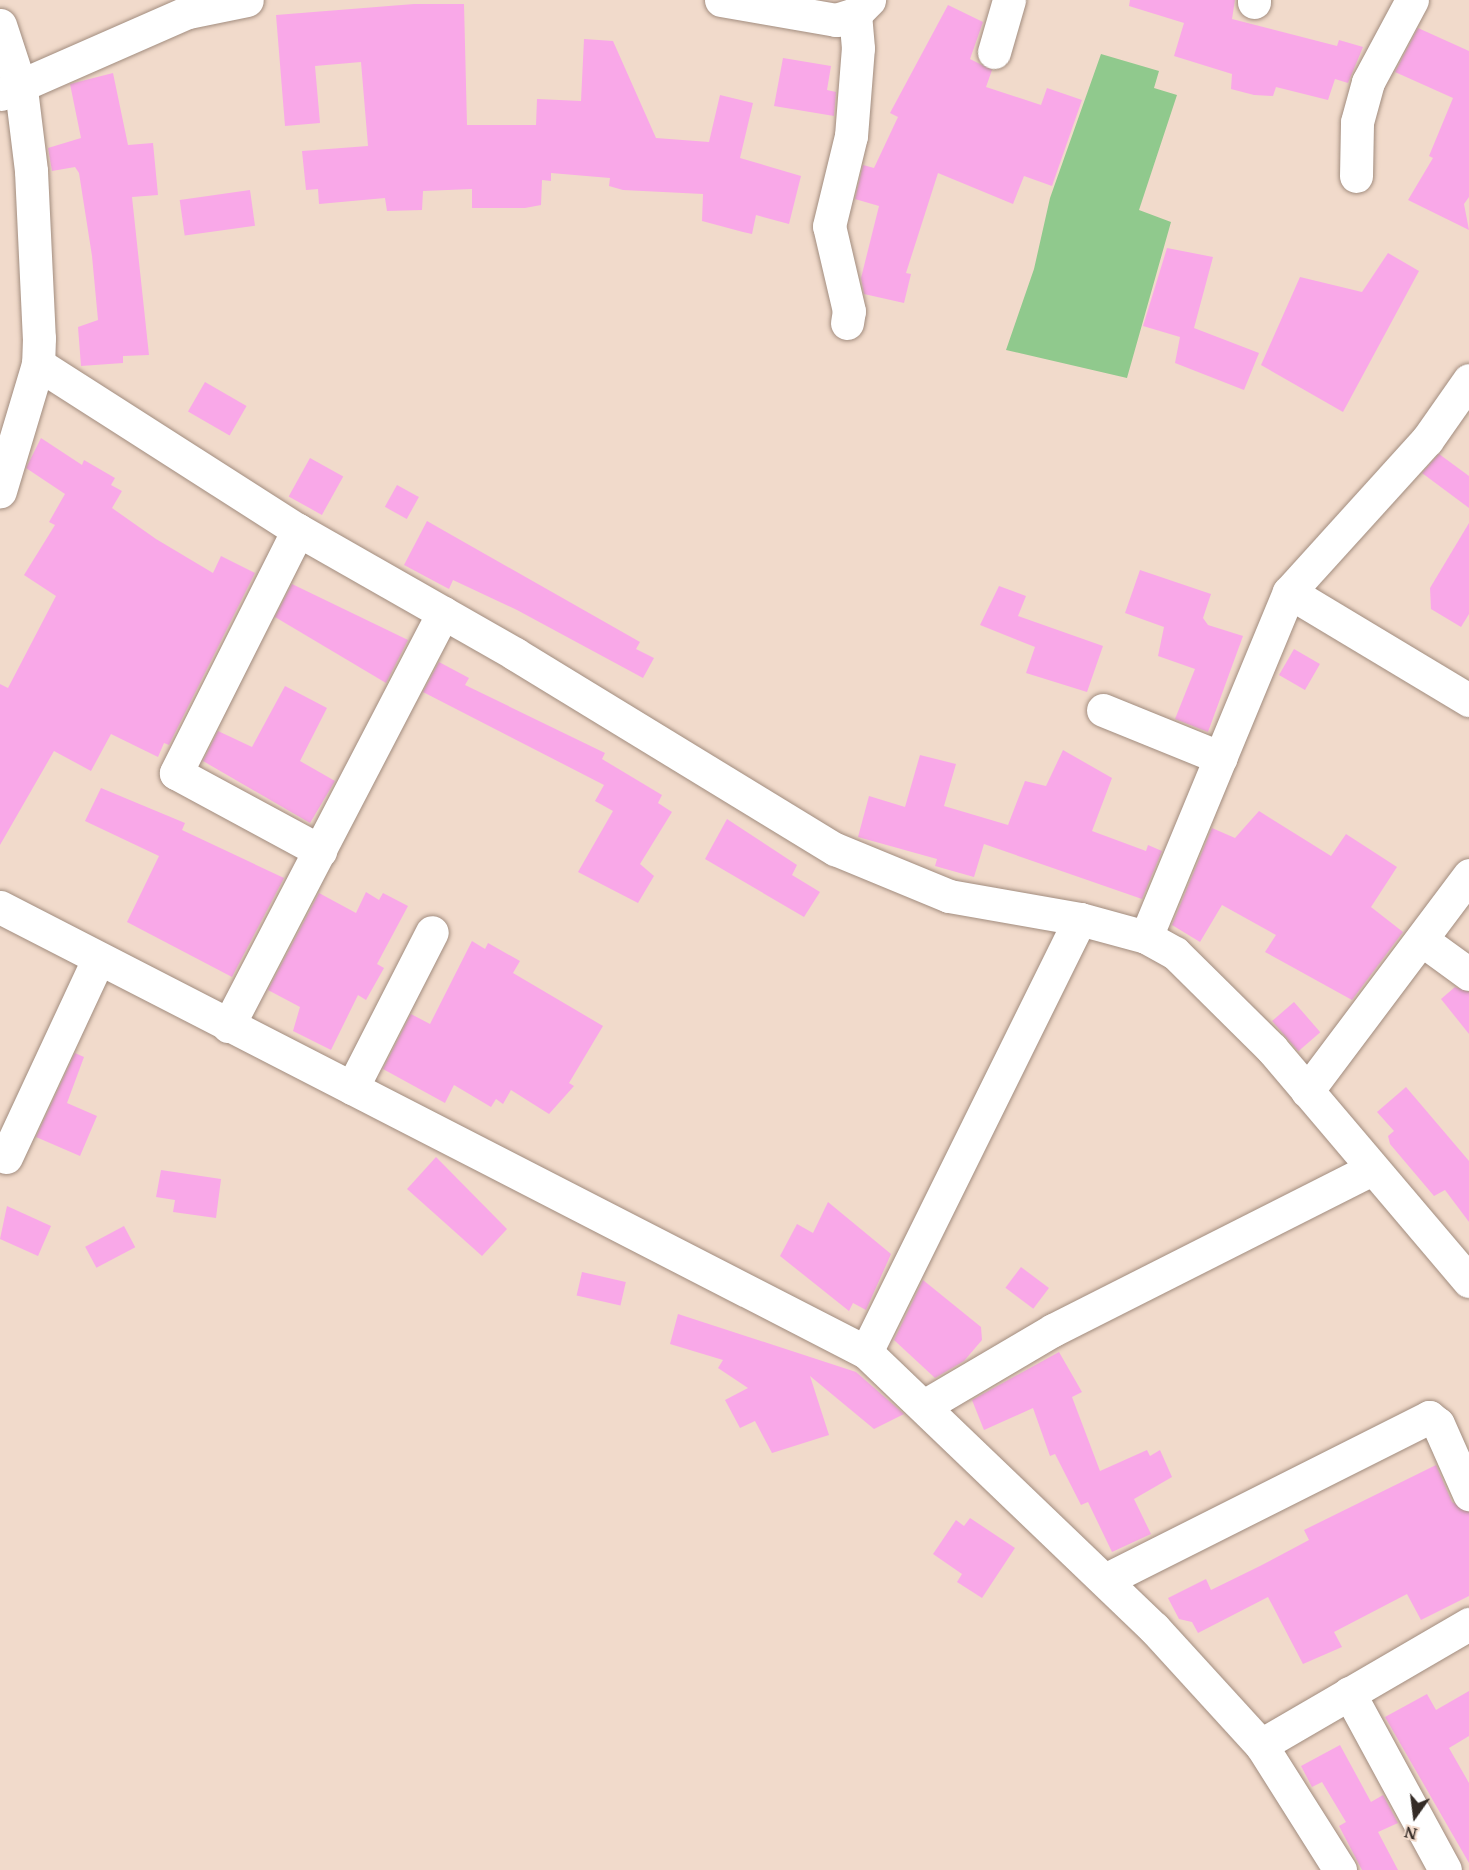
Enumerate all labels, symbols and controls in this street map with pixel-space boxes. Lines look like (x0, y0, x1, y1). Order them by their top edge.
north arrow (1385, 1786, 1445, 1846)
text: N (1402, 1821, 1419, 1846)

